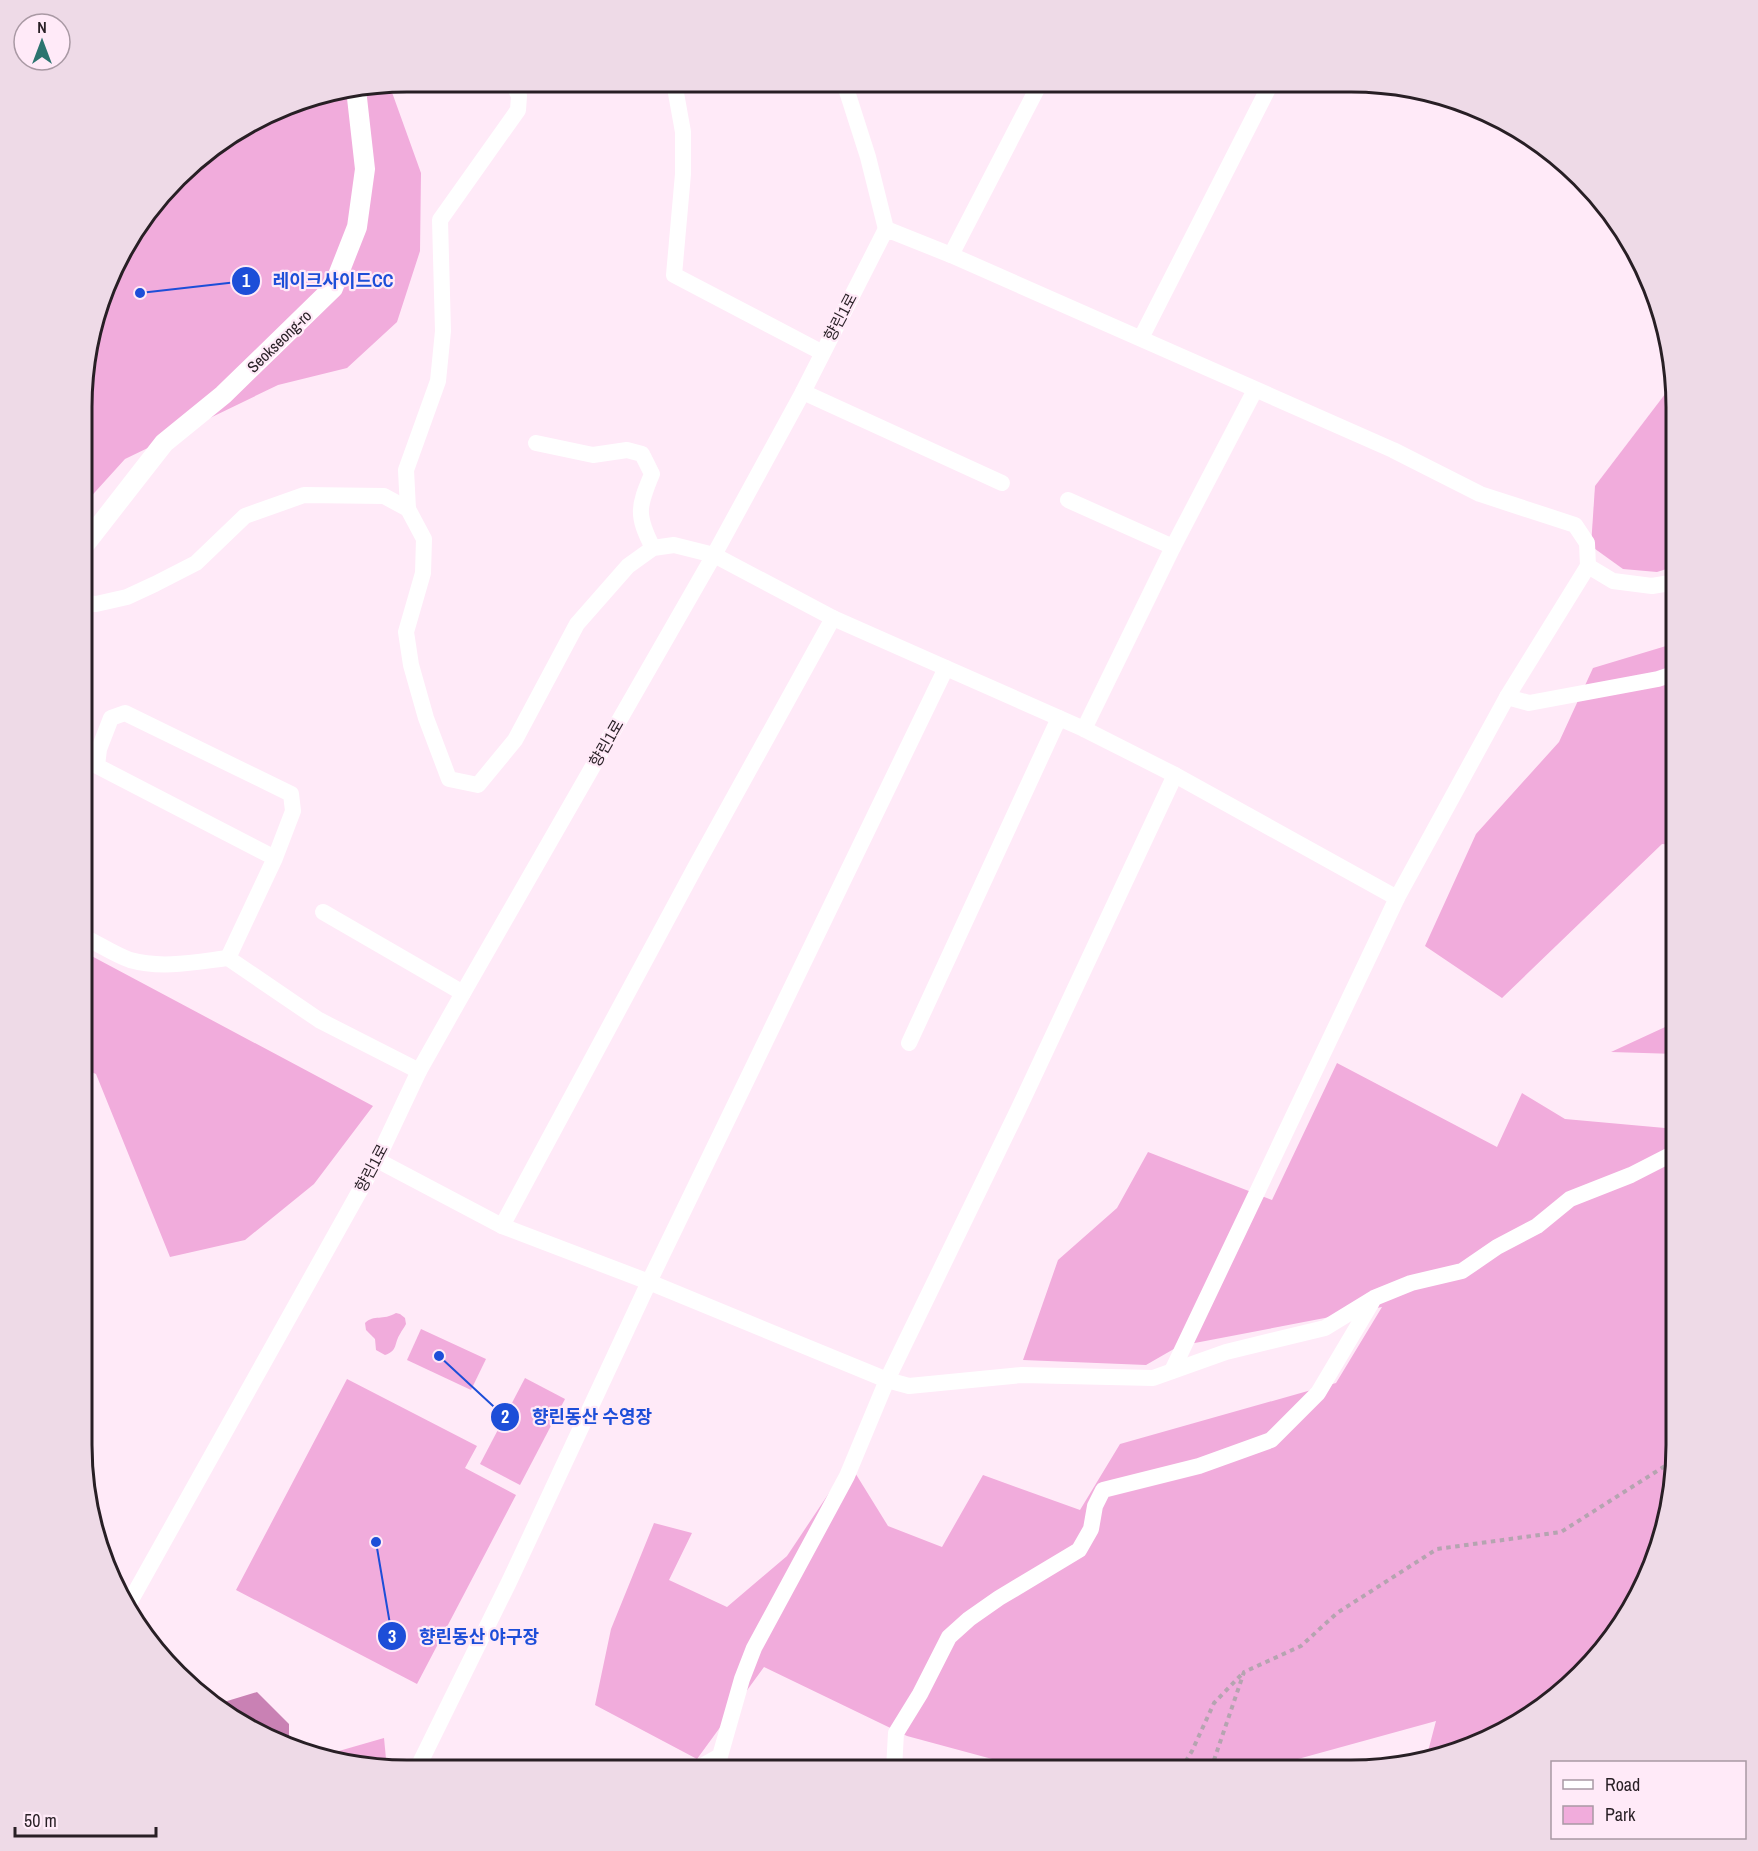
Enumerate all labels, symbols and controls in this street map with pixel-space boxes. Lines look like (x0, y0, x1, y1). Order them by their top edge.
north arrow (12, 12, 72, 72)
text: N (37, 16, 47, 38)
callout: 레이크사이드CC (231, 263, 405, 299)
text: 1 (242, 268, 251, 293)
text: 레이크사이드CC (273, 268, 394, 293)
street label: 향린1로 (818, 289, 862, 345)
street label: Seokseong-ro (242, 305, 316, 377)
street label: 향린1로 (584, 715, 629, 771)
street label: 향린1로 (349, 1140, 393, 1196)
callout: 향린동산 수영장 (490, 1399, 664, 1435)
text: 2 (501, 1404, 509, 1429)
text: 향린동산 수영장 (532, 1404, 652, 1429)
callout: 향린동산 야구장 (377, 1618, 551, 1654)
text: 3 (388, 1624, 396, 1649)
text: 향린동산 야구장 (419, 1624, 539, 1649)
legend (1551, 1761, 1746, 1839)
text: Road (1605, 1772, 1640, 1797)
scale bar (15, 1800, 156, 1838)
text: Park (1605, 1802, 1636, 1827)
text: 50 m (24, 1808, 57, 1833)

